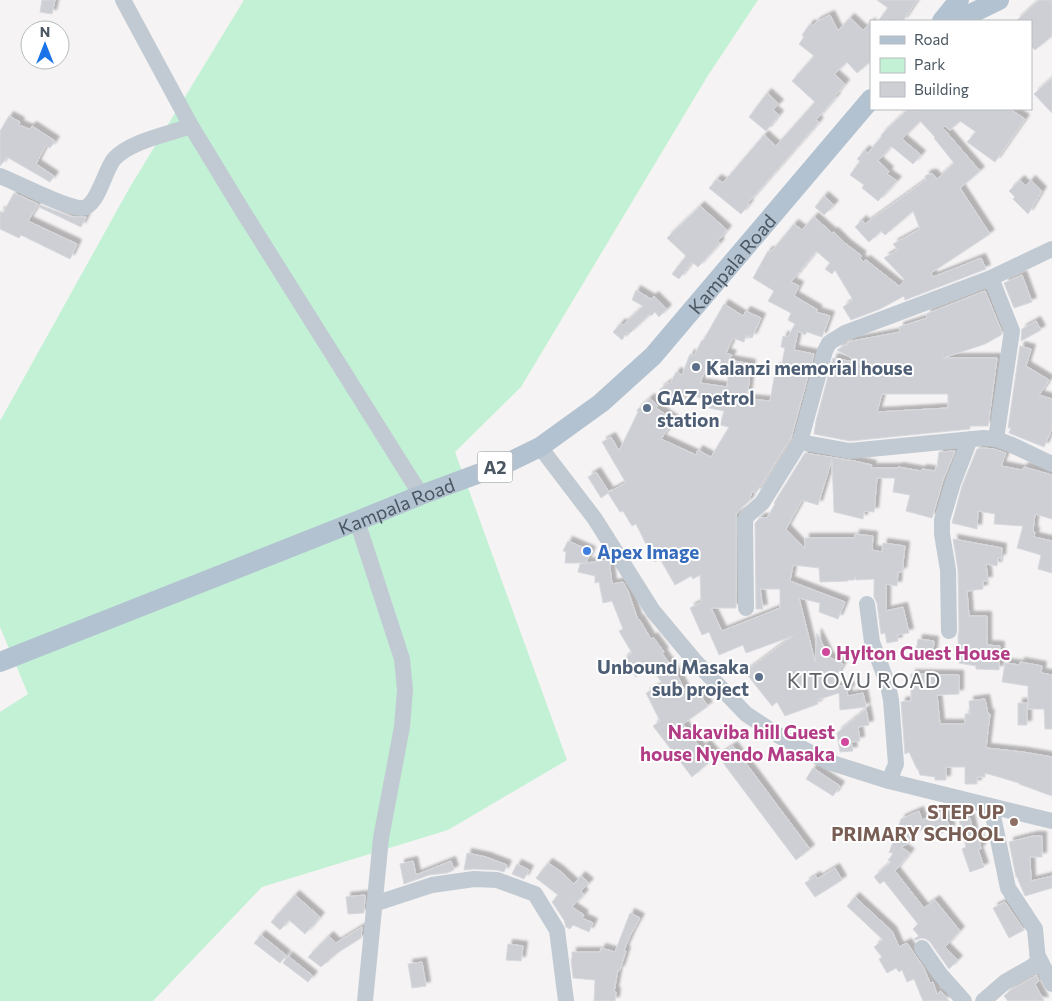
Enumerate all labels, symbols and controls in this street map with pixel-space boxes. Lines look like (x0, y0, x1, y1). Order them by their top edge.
north arrow (20, 20, 70, 70)
legend (870, 20, 1032, 110)
text: N (40, 23, 50, 40)
text: Road (914, 30, 949, 48)
text: Park (914, 55, 945, 73)
text: Building (914, 80, 969, 98)
street label: Kampala Road (683, 209, 780, 318)
place label: Kalanzi memorial house (706, 356, 913, 379)
marker: Kalanzi memorial house (690, 361, 702, 373)
place label: GAZ petrol station (657, 386, 755, 431)
marker: GAZ petrol station (641, 402, 653, 414)
road number: A2 (478, 452, 512, 482)
street label: Kampala Road (335, 472, 458, 539)
place label: Apex Image (597, 540, 699, 563)
marker: Apex Image (581, 545, 593, 557)
place label: Hylton Guest House (836, 641, 1010, 664)
marker: Hylton Guest House (820, 646, 832, 658)
place label: Unbound Masaka sub project (597, 655, 749, 700)
district label: KITOVU ROAD (787, 667, 941, 692)
marker: Unbound Masaka sub project (753, 671, 765, 683)
place label: Nakaviba hill Guest house Nyendo Masaka (640, 720, 835, 765)
marker: Nakaviba hill Guest house Nyendo Masaka (839, 736, 851, 748)
place label: STEP UP PRIMARY SCHOOL (831, 800, 1004, 845)
marker: STEP UP PRIMARY SCHOOL (1008, 816, 1020, 828)

